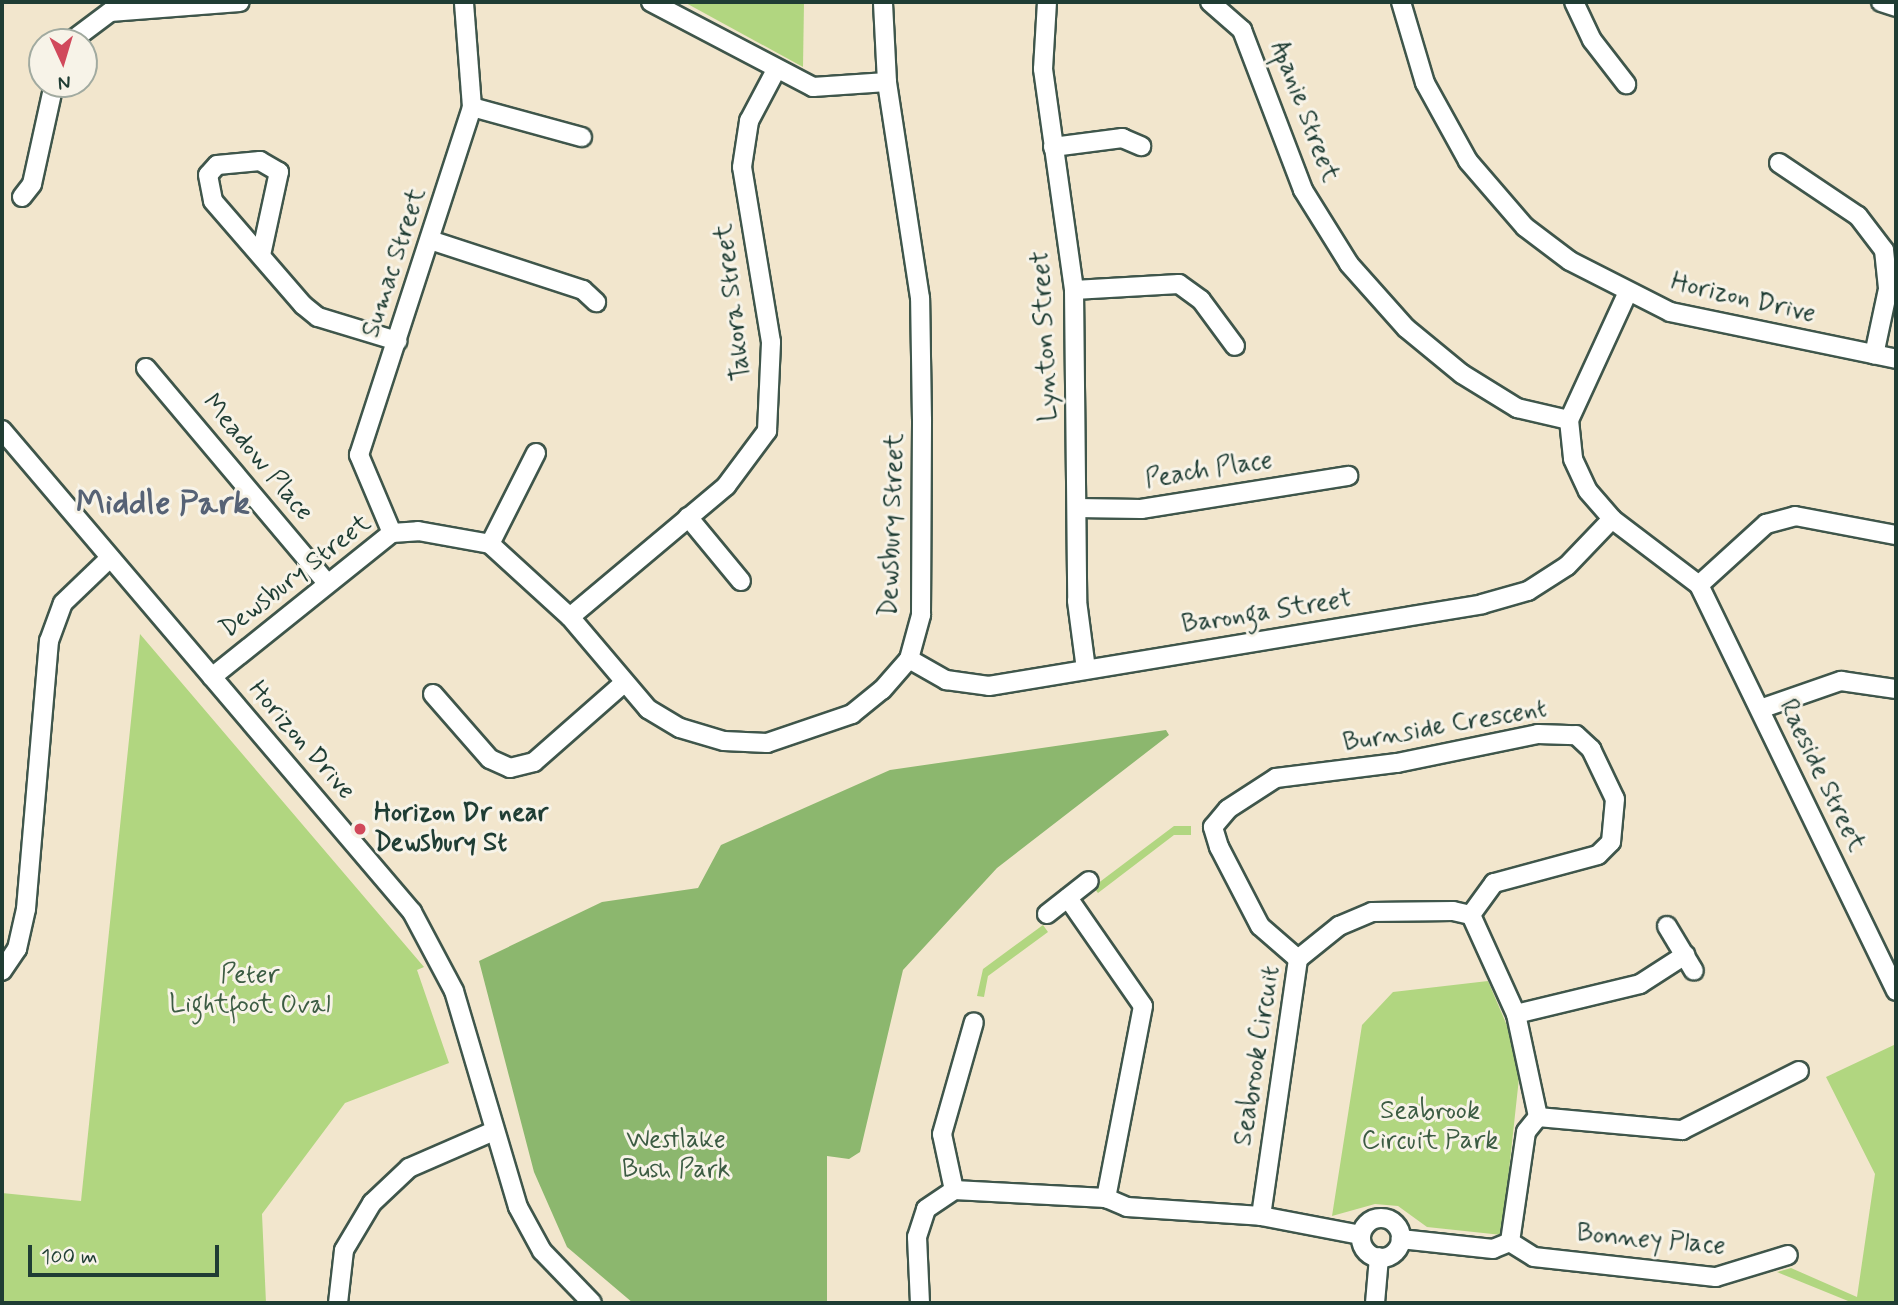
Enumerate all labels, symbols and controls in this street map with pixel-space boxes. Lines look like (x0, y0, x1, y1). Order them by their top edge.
north arrow (28, 28, 98, 98)
street label: Apanie Street (1263, 37, 1345, 187)
text: N (57, 70, 72, 95)
street label: Sumac Street (356, 184, 434, 342)
street label: Takora Street (709, 222, 759, 382)
street label: Lynton Street (1026, 251, 1066, 421)
street label: Horizon Drive (1669, 267, 1817, 331)
street label: Meadow Place (195, 388, 319, 528)
street label: Dewsbury Street (874, 433, 912, 617)
street label: Peach Place (1143, 446, 1275, 496)
district label: Middle Park (79, 485, 247, 525)
street label: Dewsbury Street (214, 508, 378, 646)
street label: Baronga Street (1180, 584, 1354, 642)
street label: Horizon Drive (242, 676, 360, 806)
street label: Burnside Crescent (1339, 693, 1551, 761)
street label: Raeside Street (1771, 695, 1871, 857)
place label: Horizon Dr near Dewsbury St (374, 798, 547, 860)
marker: Horizon Dr near Dewsbury St (352, 821, 368, 837)
park label: Peter Lightfoot Oval (170, 960, 330, 1021)
street label: Seabrook Circuit (1228, 963, 1288, 1149)
park label: Seabrook Circuit Park (1362, 1096, 1498, 1158)
park label: Westlake Bush Park (622, 1125, 730, 1186)
street label: Bonney Place (1575, 1219, 1727, 1263)
scale bar (32, 1232, 222, 1276)
text: 100 m (41, 1243, 97, 1271)

